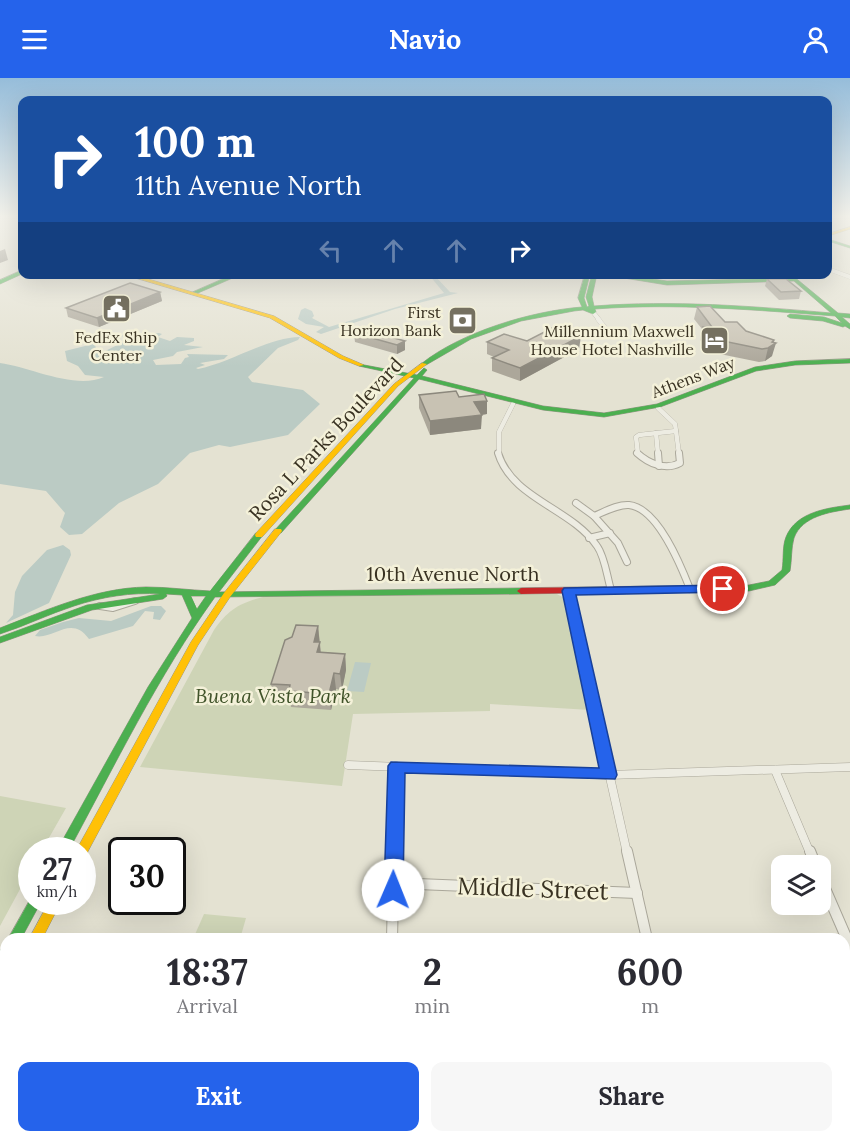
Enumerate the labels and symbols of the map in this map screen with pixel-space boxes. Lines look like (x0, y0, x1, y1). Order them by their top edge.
public building icon: FedEx Ship Center (100, 293, 132, 325)
place label: First Horizon Bank (340, 302, 442, 340)
bank icon: First Horizon Bank (446, 305, 478, 337)
place label: Millennium Maxwell House Hotel Nashville (531, 321, 694, 359)
hotel icon: Millennium Maxwell House Hotel Nashville (699, 324, 731, 356)
place label: FedEx Ship Center (75, 327, 157, 365)
street label: Rosa L Parks Boulevard (243, 352, 408, 526)
street label: Athens Way (648, 352, 738, 402)
street label: 10th Avenue North (366, 561, 540, 586)
pin (697, 563, 748, 614)
park label: Buena Vista Park (195, 683, 351, 708)
speed limit sign: 30 (108, 837, 186, 915)
position arrow (361, 858, 425, 922)
street label: Middle Street (457, 870, 610, 907)

